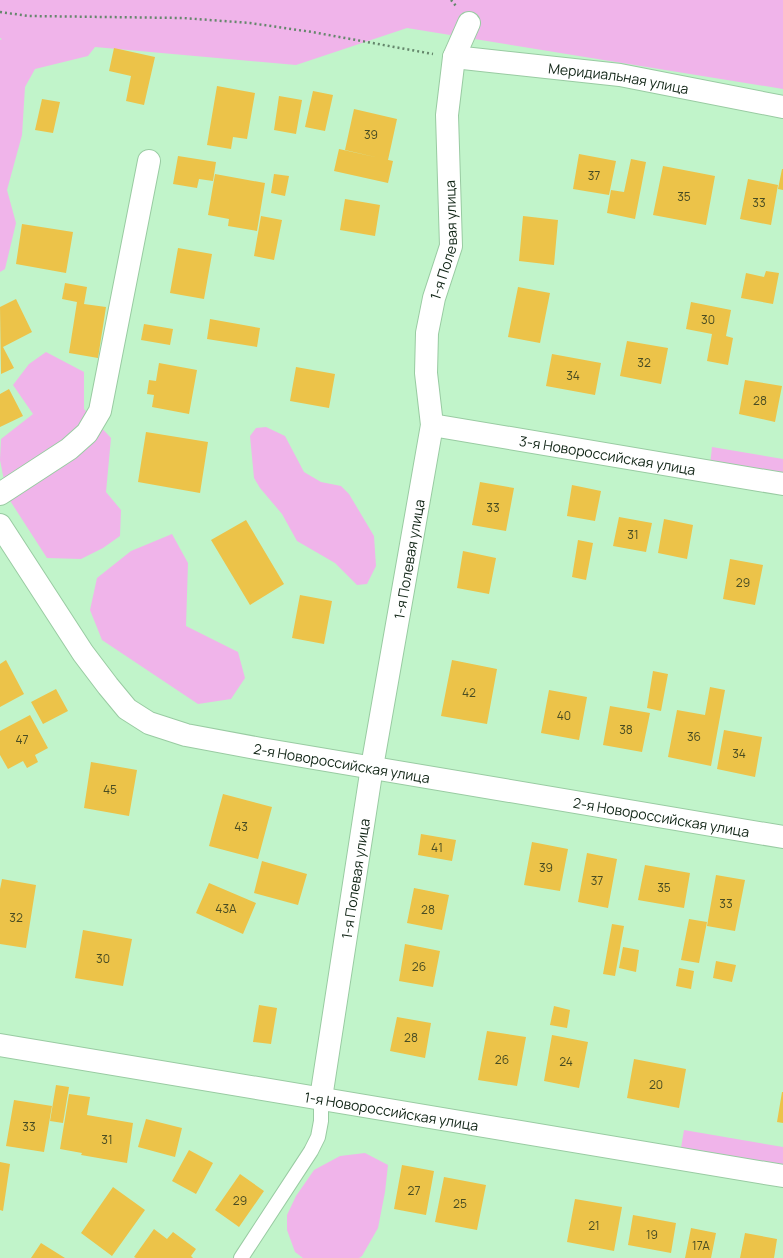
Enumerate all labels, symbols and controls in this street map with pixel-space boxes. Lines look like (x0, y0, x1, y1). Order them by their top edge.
street label: Меридиальная улица (547, 58, 691, 98)
house number: 39 (364, 126, 378, 143)
house number: 37 (588, 167, 600, 184)
street label: 1-я Полевая улица (425, 180, 460, 302)
house number: 35 (677, 188, 691, 205)
house number: 33 (752, 194, 766, 211)
house number: 30 (701, 311, 715, 328)
house number: 32 (637, 354, 651, 371)
house number: 34 (566, 367, 580, 384)
house number: 28 (753, 392, 767, 409)
street label: 3-я Новороссийская улица (518, 430, 697, 479)
street label: 1-я Полевая улица (389, 498, 428, 621)
house number: 33 (486, 499, 500, 516)
house number: 31 (627, 526, 639, 543)
house number: 29 (736, 574, 750, 591)
house number: 42 (462, 684, 476, 701)
house number: 40 (557, 707, 571, 724)
house number: 38 (619, 721, 633, 738)
house number: 36 (687, 728, 701, 745)
house number: 47 (15, 731, 29, 748)
street label: 2-я Новороссийская улица (252, 738, 431, 787)
house number: 34 (732, 745, 746, 762)
house number: 45 (103, 781, 117, 798)
street label: 2-я Новороссийская улица (572, 792, 751, 841)
street label: 1-я Полевая улица (336, 817, 373, 940)
house number: 43 (234, 818, 248, 835)
house number: 41 (431, 839, 443, 856)
house number: 39 (539, 859, 553, 876)
house number: 37 (591, 872, 603, 889)
house number: 35 (657, 879, 671, 896)
house number: 33 (719, 895, 733, 912)
house number: 43А (215, 900, 237, 917)
house number: 28 (421, 901, 435, 918)
house number: 32 (9, 909, 23, 926)
house number: 30 (96, 950, 110, 967)
house number: 26 (412, 958, 426, 975)
house number: 28 (404, 1029, 418, 1046)
house number: 26 (495, 1051, 509, 1068)
house number: 24 (559, 1053, 573, 1070)
house number: 20 (649, 1076, 663, 1093)
street label: 1-я Новороссийская улица (303, 1087, 480, 1134)
house number: 33 (22, 1118, 36, 1135)
house number: 31 (101, 1131, 113, 1148)
house number: 27 (408, 1182, 420, 1199)
house number: 29 (233, 1192, 247, 1209)
house number: 25 (453, 1195, 467, 1212)
house number: 21 (588, 1217, 600, 1234)
house number: 19 (646, 1226, 658, 1243)
house number: 17А (692, 1237, 710, 1254)

